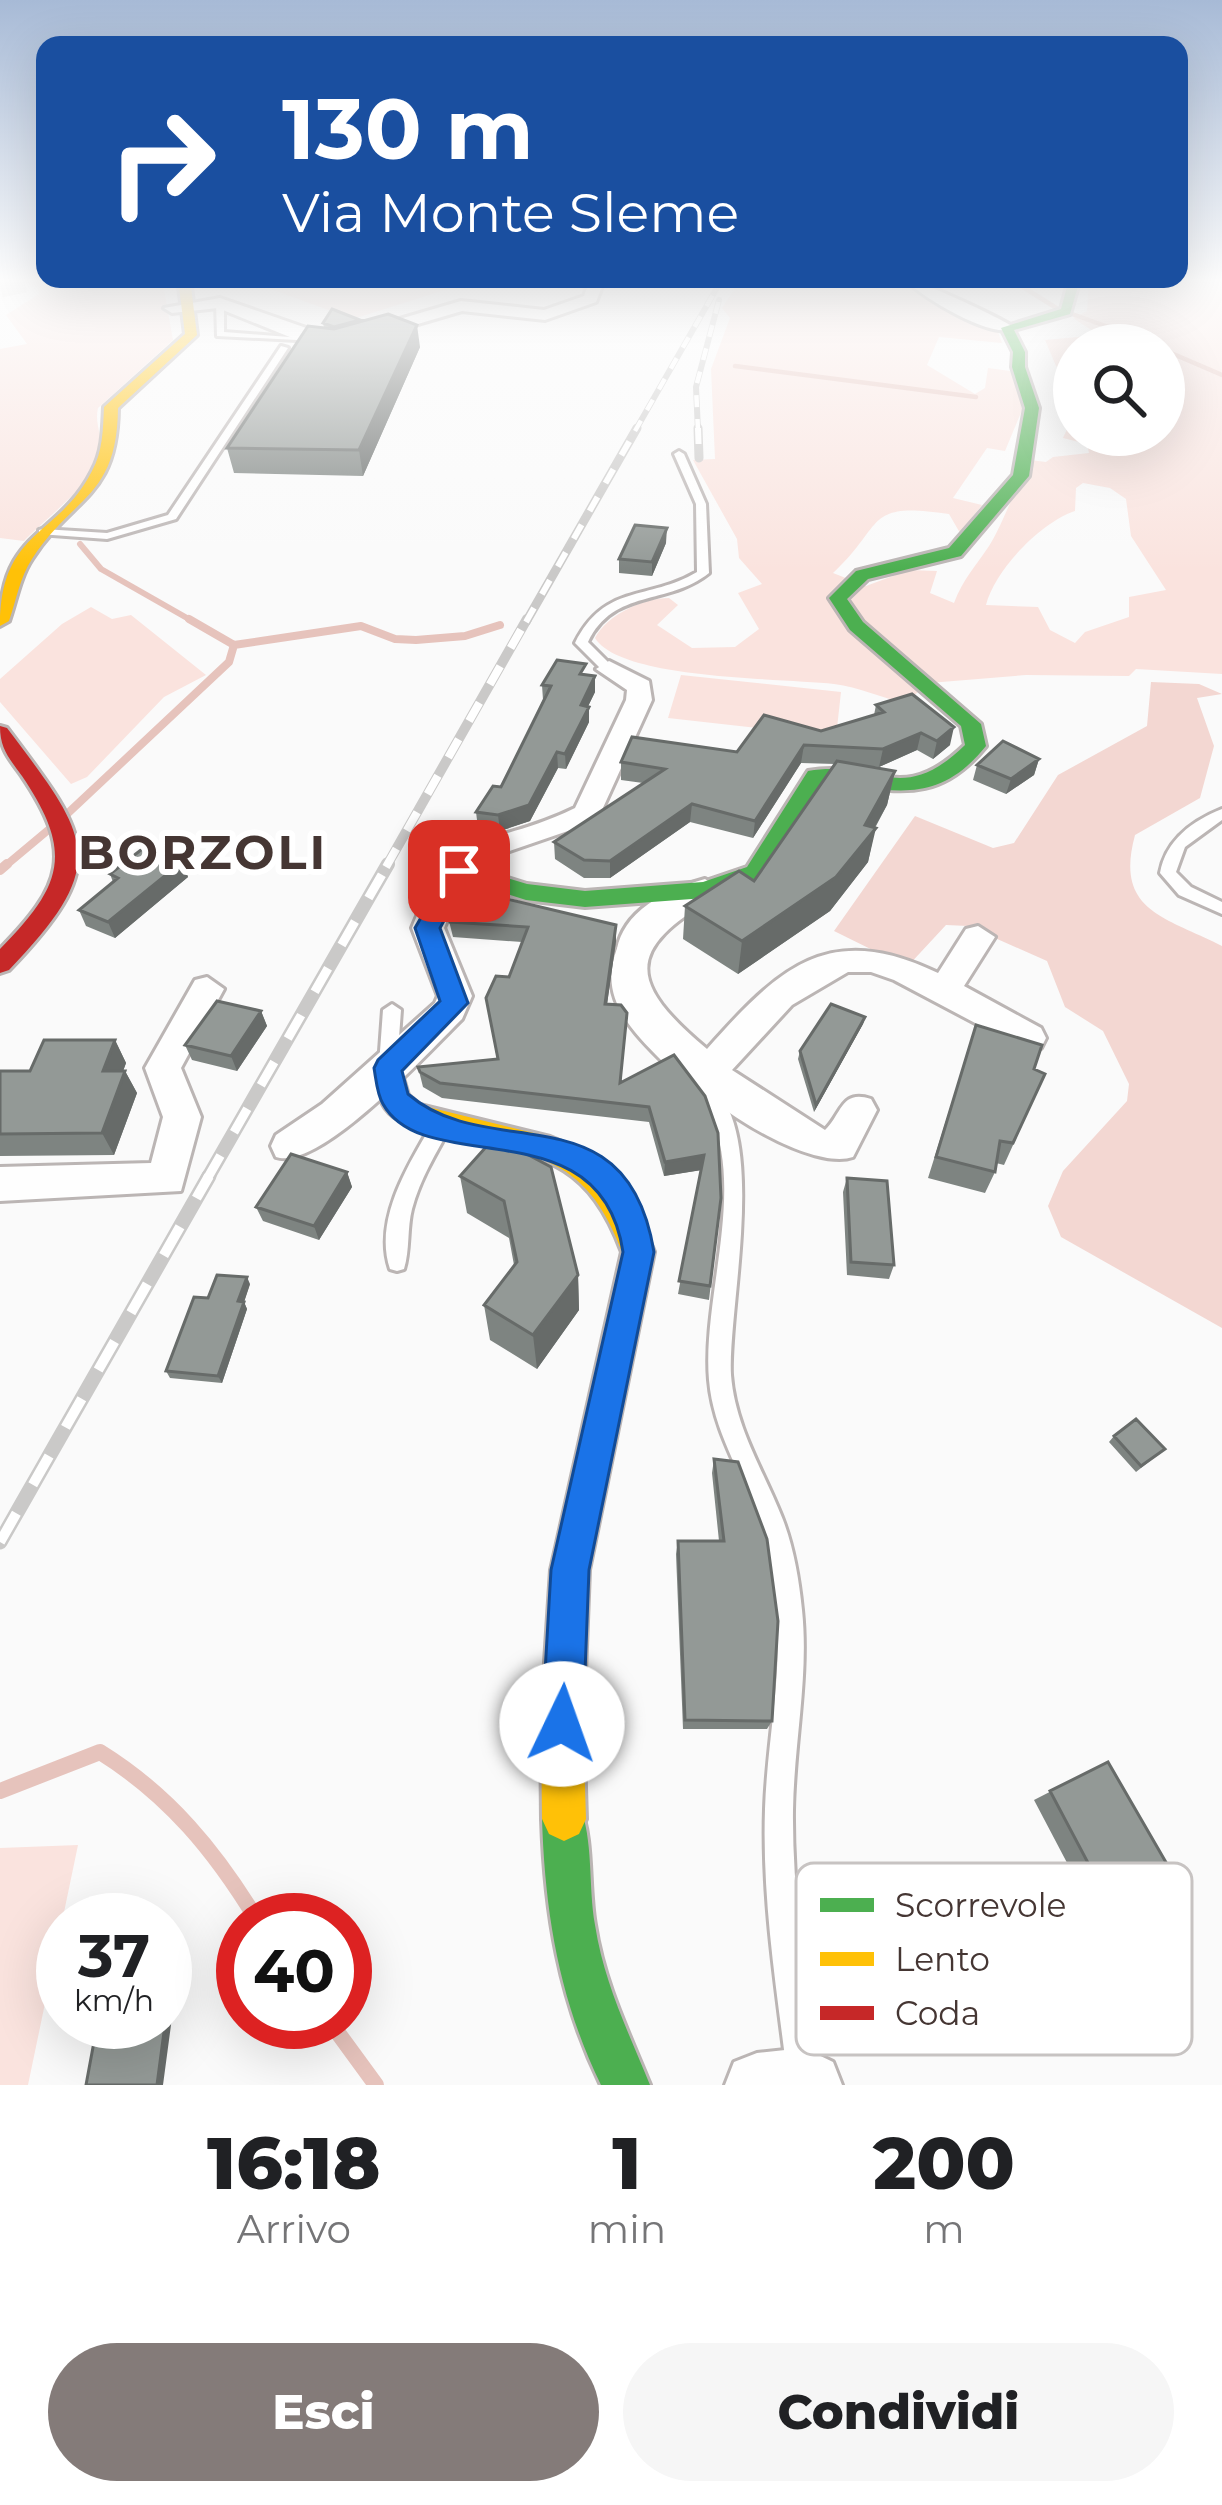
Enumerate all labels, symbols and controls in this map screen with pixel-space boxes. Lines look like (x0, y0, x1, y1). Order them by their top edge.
text: 130 m (282, 78, 534, 180)
icon: right (84, 84, 240, 240)
text: Via Monte Sleme (282, 180, 739, 246)
map controls (1053, 324, 1185, 456)
button: search (1053, 324, 1185, 456)
pin (408, 820, 510, 922)
district label: BORZOLI (78, 823, 328, 881)
icon: arrive (426, 838, 492, 904)
position arrow (499, 1661, 625, 1787)
legend (796, 1863, 1192, 2055)
text: Scorrevole (895, 1885, 1067, 1925)
speed limit sign: 40 (216, 1893, 372, 2049)
text: 37 (78, 1919, 150, 1992)
text: Lento (895, 1939, 990, 1979)
text: km/h (74, 1982, 154, 2019)
text: Coda (895, 1993, 980, 2033)
text: 16:18 (207, 2119, 381, 2207)
text: 1 (612, 2119, 641, 2207)
text: 200 (873, 2119, 1015, 2207)
text: Arrivo (237, 2205, 351, 2253)
text: min (588, 2205, 666, 2253)
text: m (923, 2205, 965, 2253)
button: Esci (48, 2343, 599, 2481)
button: Condividi (623, 2343, 1174, 2481)

